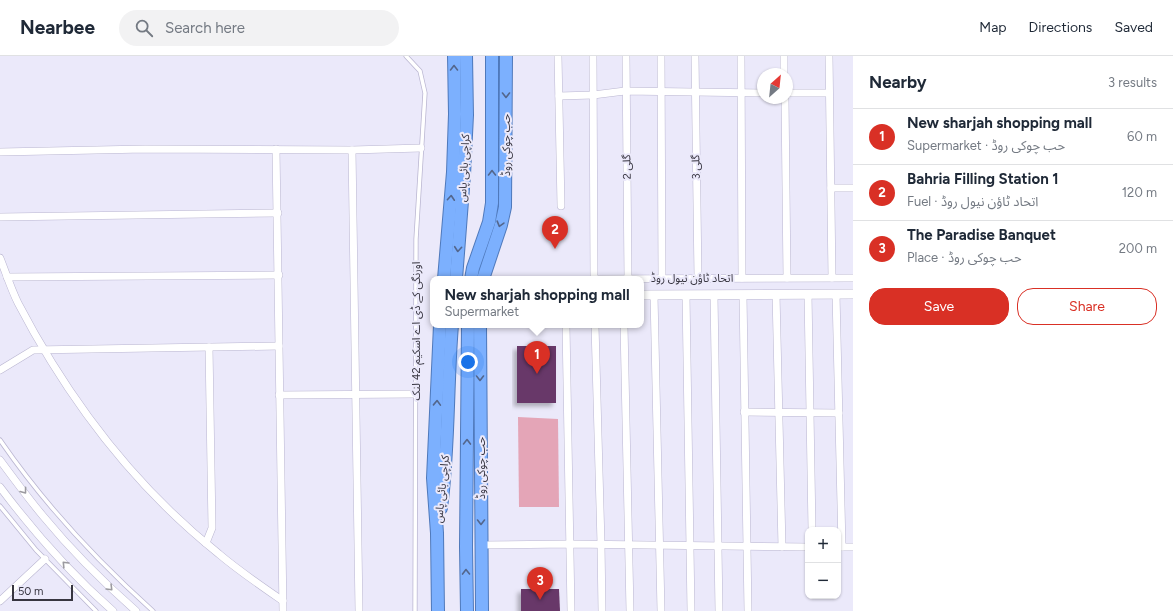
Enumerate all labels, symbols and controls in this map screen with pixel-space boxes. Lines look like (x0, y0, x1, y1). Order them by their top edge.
search box (119, 10, 399, 46)
text: Nearbee (20, 16, 95, 39)
icon: search (133, 17, 155, 39)
text: Search here (165, 19, 245, 37)
text: Map (979, 19, 1007, 36)
text: Directions (1029, 19, 1092, 36)
text: Saved (1114, 19, 1153, 36)
one-way arrow (450, 65, 458, 71)
north arrow (757, 68, 793, 104)
text: Nearby (869, 72, 927, 92)
text: 3 results (1108, 75, 1157, 90)
one-way arrow (502, 92, 510, 98)
street label: حب چوکی روڈ (499, 113, 514, 176)
text: New sharjah shopping mall (907, 114, 1092, 132)
text: 1 (879, 129, 885, 144)
text: 60 m (1127, 129, 1157, 144)
street label: کراچی بائی پاس (456, 133, 473, 202)
text: Supermarket · حب چوکی روڈ (907, 138, 1065, 153)
street label: گلی 2 (620, 154, 634, 180)
street label: گلی 3 (689, 154, 703, 179)
one-way arrow (488, 170, 496, 176)
text: Bahria Filling Station 1 (907, 170, 1059, 188)
text: 2 (878, 185, 886, 200)
text: 120 m (1122, 185, 1157, 200)
text: Fuel · اتحاد ٹاؤن نیول روڈ (907, 194, 1038, 209)
one-way arrow (446, 195, 455, 201)
pin: 2 (542, 216, 568, 249)
one-way arrow (496, 221, 505, 228)
text: The Paradise Banquet (907, 226, 1056, 244)
text: 3 (878, 241, 886, 256)
text: 200 m (1119, 241, 1157, 256)
one-way arrow (454, 246, 463, 252)
text: Place · حب چوکی روڈ (907, 250, 1022, 265)
street label: اورنگی کے ڈی اے اسکیم 42 لنک (409, 262, 425, 400)
street label: اتحاد ٹاؤن نیول روڈ (651, 271, 733, 285)
popup (430, 276, 644, 328)
text: New sharjah shopping mall (444, 286, 630, 304)
button: Save (869, 288, 1009, 325)
button: Share (1017, 288, 1157, 325)
text: Supermarket (444, 304, 519, 319)
pin: 1 (524, 341, 550, 374)
your location (458, 352, 478, 372)
one-way arrow (476, 375, 484, 381)
one-way arrow (432, 400, 441, 406)
street label: حب چوکی روڈ (474, 436, 489, 499)
one-way arrow (463, 439, 471, 445)
street label: کراچی بائی پاس (432, 454, 453, 524)
one-way arrow (19, 486, 26, 493)
one-way arrow (477, 519, 485, 525)
map controls (805, 527, 841, 599)
button: + (805, 527, 841, 563)
one-way arrow (62, 561, 70, 569)
button: − (805, 563, 841, 599)
pin: 3 (527, 567, 553, 600)
one-way arrow (462, 569, 470, 575)
scale bar (12, 583, 73, 602)
one-way arrow (105, 583, 113, 591)
text: 50 m (18, 585, 43, 598)

